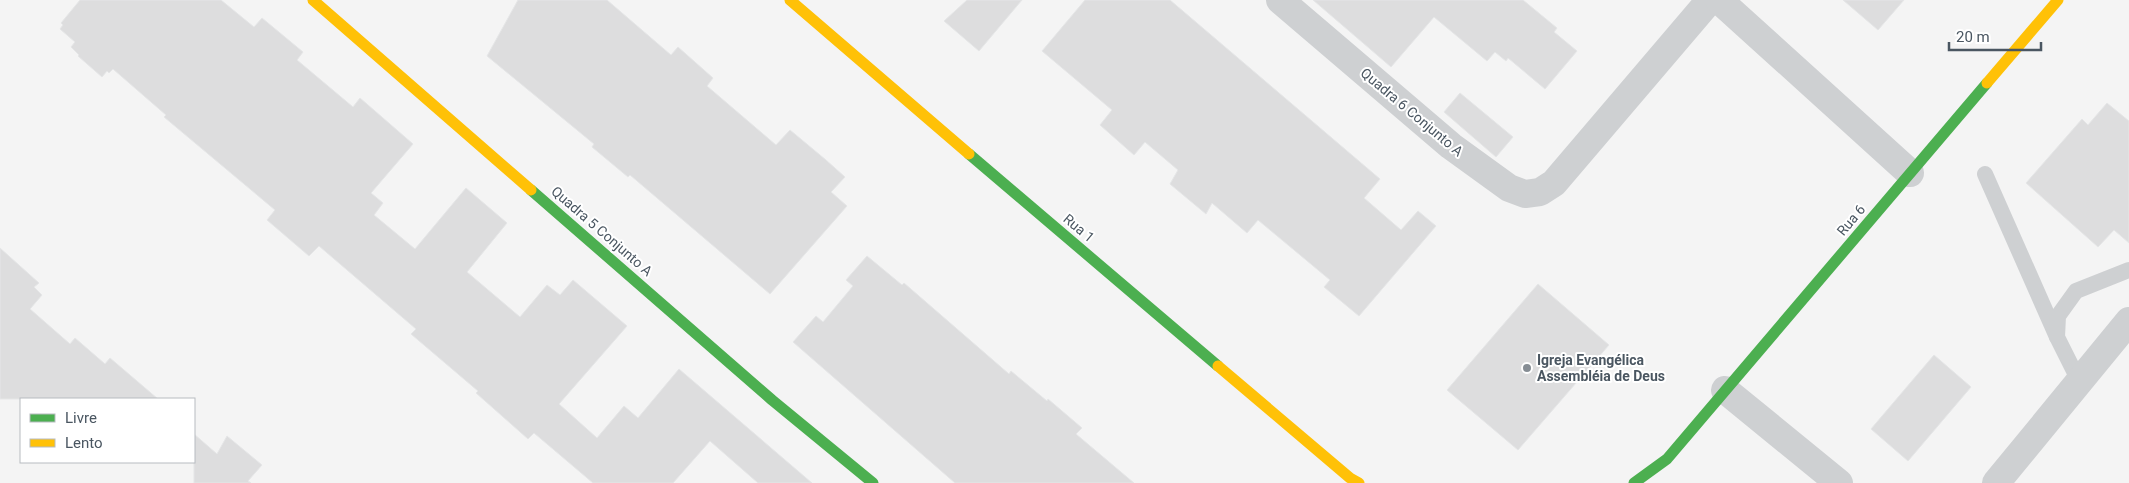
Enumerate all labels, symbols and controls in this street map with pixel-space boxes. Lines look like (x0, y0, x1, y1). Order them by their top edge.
scale bar (1949, 20, 2042, 52)
text: 20 m (1956, 28, 1990, 46)
street label: Quadra 6 Conjunto A (1358, 65, 1466, 159)
street label: Quadra 5 Conjunto A (548, 183, 656, 279)
street label: Rua 6 (1834, 201, 1869, 239)
street label: Rua 1 (1060, 211, 1098, 245)
place label: Igreja Evangélica Assembléia de Deus (1537, 352, 1665, 384)
marker: Igreja Evangélica Assembléia de Deus (1521, 362, 1533, 374)
legend (20, 398, 195, 463)
text: Livre (65, 409, 97, 427)
text: Lento (65, 434, 103, 452)

